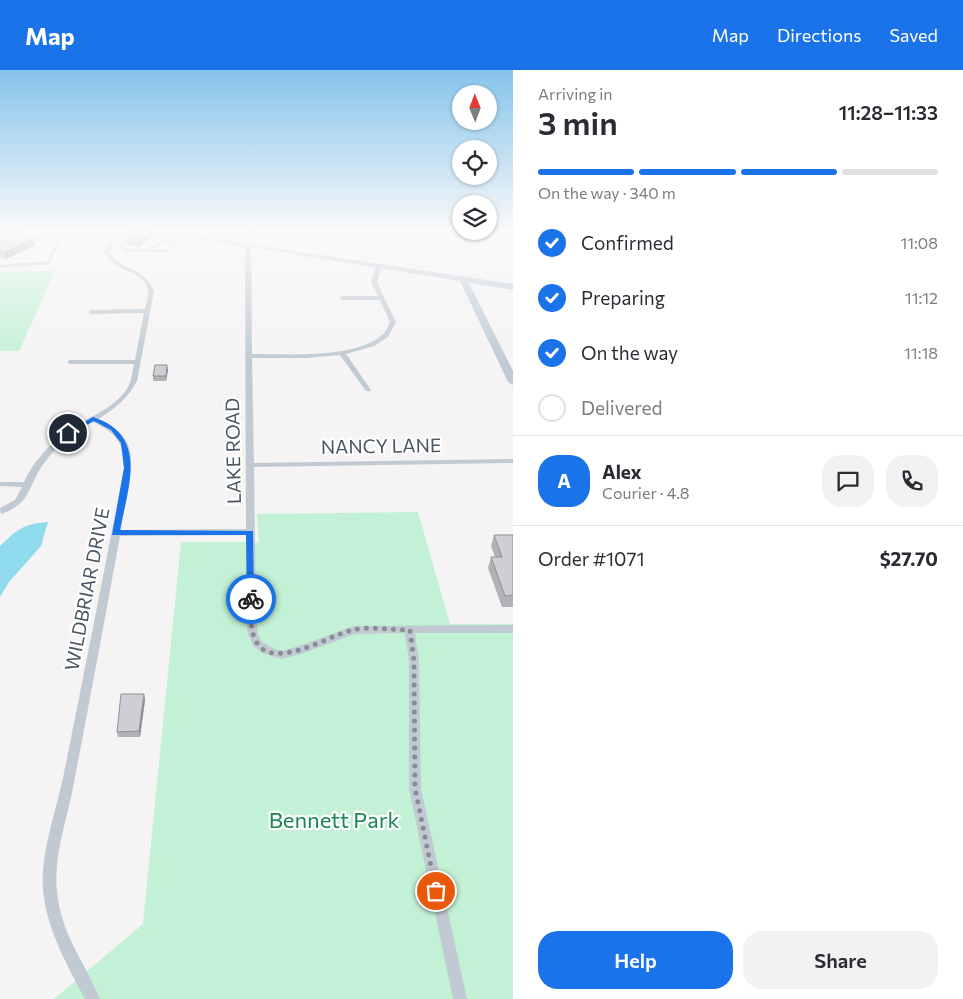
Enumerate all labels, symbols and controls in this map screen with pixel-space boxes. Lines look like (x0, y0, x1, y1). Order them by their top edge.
text: Map (25, 21, 75, 50)
text: Map (712, 24, 749, 46)
text: Directions (777, 24, 861, 46)
text: Saved (889, 24, 938, 46)
text: Arriving in (538, 84, 612, 103)
north arrow (452, 85, 498, 130)
map controls (452, 85, 497, 240)
text: 11:28–11:33 (839, 101, 938, 124)
text: 3 min (538, 102, 618, 142)
button: locate (452, 140, 497, 185)
text: On the way · 340 m (538, 183, 676, 202)
button: layers (452, 195, 497, 240)
icon: check (538, 229, 566, 257)
text: Confirmed (581, 231, 674, 254)
text: 11:08 (900, 233, 938, 252)
icon: check (538, 284, 566, 312)
text: Preparing (581, 286, 665, 309)
text: 11:12 (905, 288, 938, 307)
icon: check (538, 339, 566, 367)
text: On the way (581, 341, 678, 364)
text: 11:18 (904, 343, 938, 362)
text: Delivered (581, 396, 662, 419)
street label: LAKE ROAD (220, 398, 245, 504)
pin (47, 412, 89, 454)
icon: home (54, 419, 82, 447)
street label: NANCY LANE (321, 433, 441, 458)
button: chat (822, 455, 874, 507)
button: phone (886, 455, 938, 507)
text: Alex (602, 460, 642, 483)
text: A (557, 469, 571, 492)
text: Courier · 4.8 (602, 483, 689, 502)
street label: WILDBRIAR DRIVE (59, 505, 114, 672)
text: Order #1071 (538, 547, 645, 570)
text: $27.70 (880, 547, 938, 570)
courier (226, 574, 276, 624)
icon: bike (237, 585, 265, 613)
park label: Bennett Park (269, 806, 399, 833)
pin (415, 870, 457, 912)
icon: bag (422, 877, 450, 905)
button: Help (538, 931, 733, 989)
button: Share (743, 931, 938, 989)

